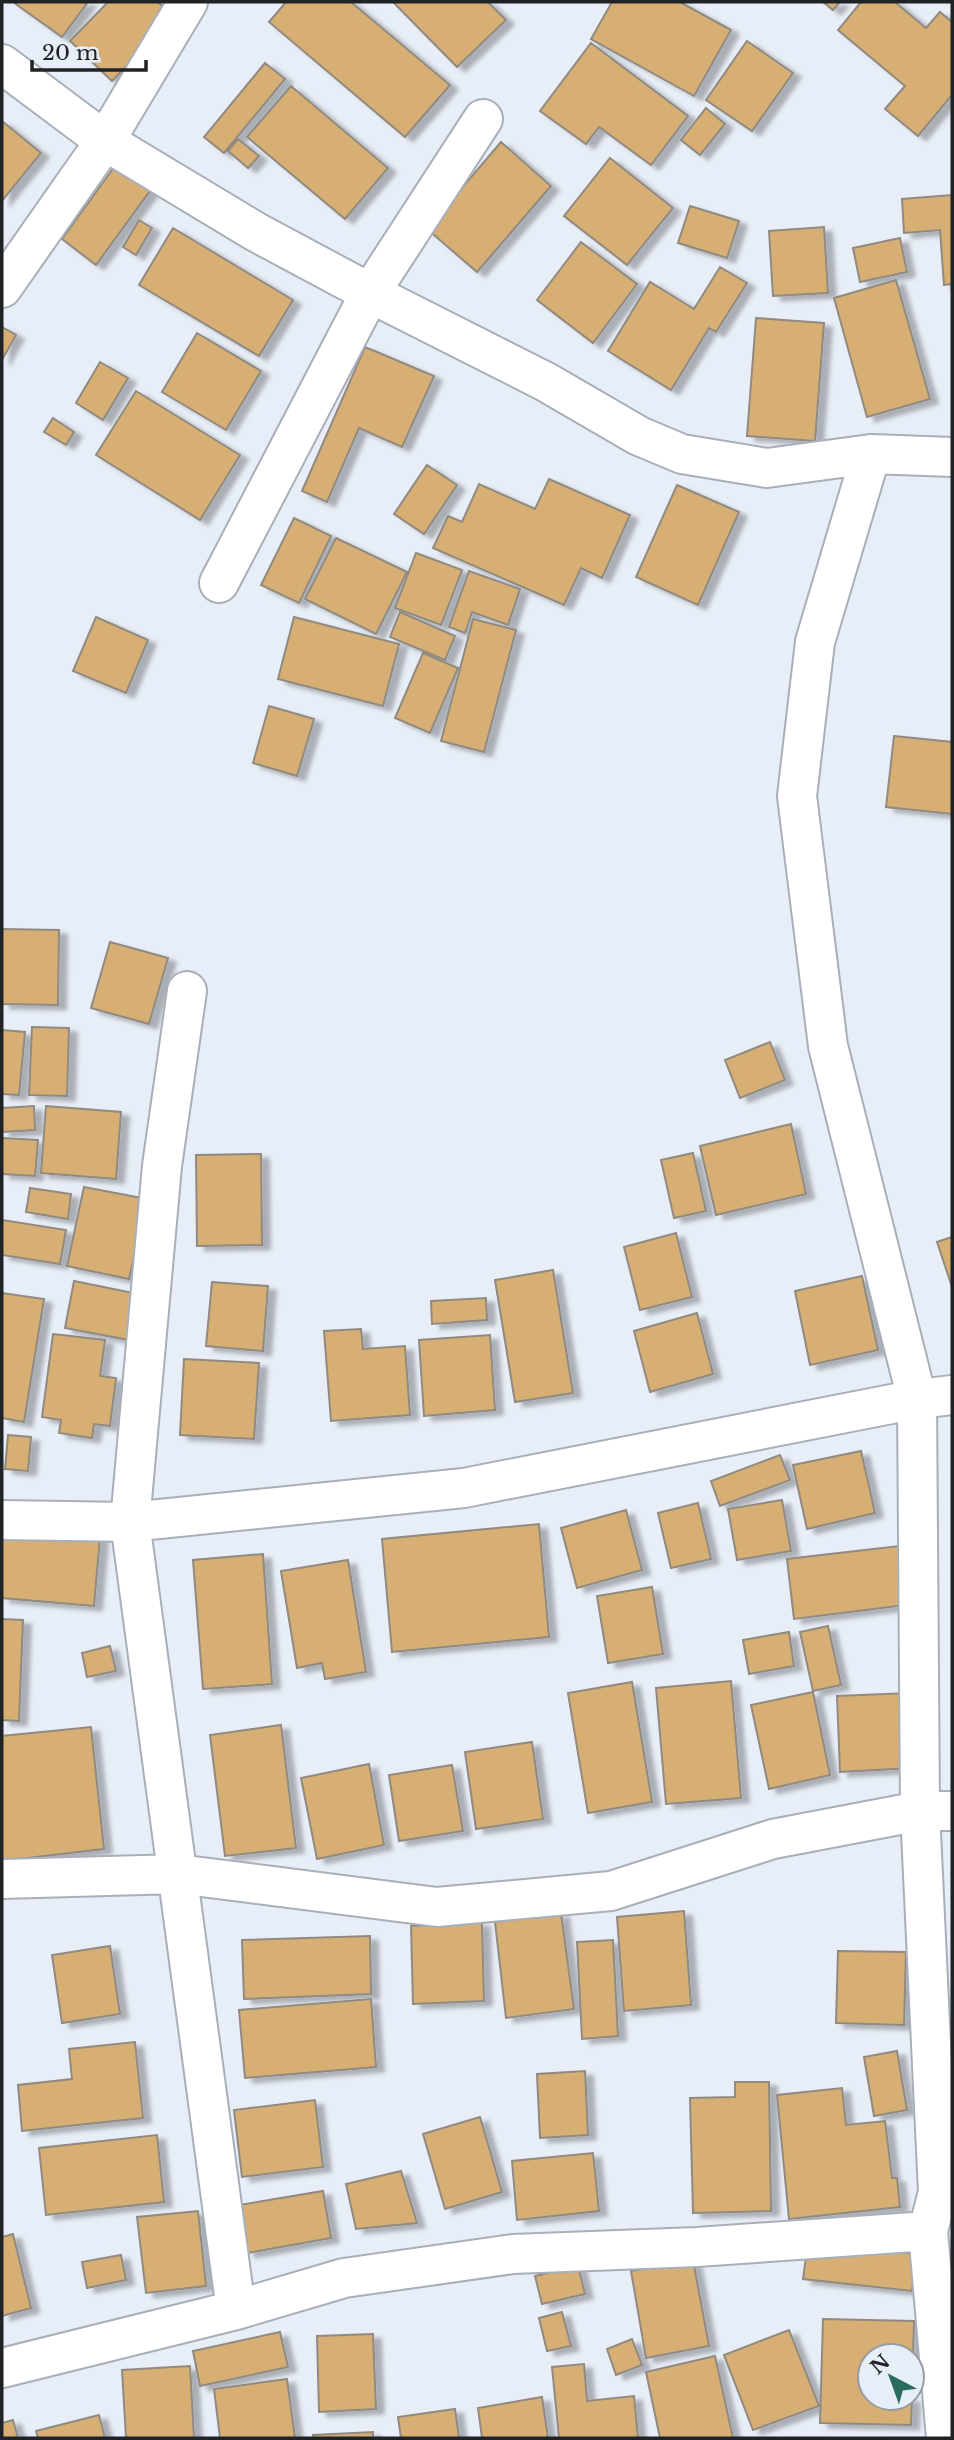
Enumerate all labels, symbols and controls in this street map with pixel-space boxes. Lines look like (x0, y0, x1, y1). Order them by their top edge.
scale bar (32, 28, 145, 72)
text: 20 m (42, 40, 99, 66)
north arrow (856, 2342, 926, 2412)
text: N (866, 2350, 895, 2379)

